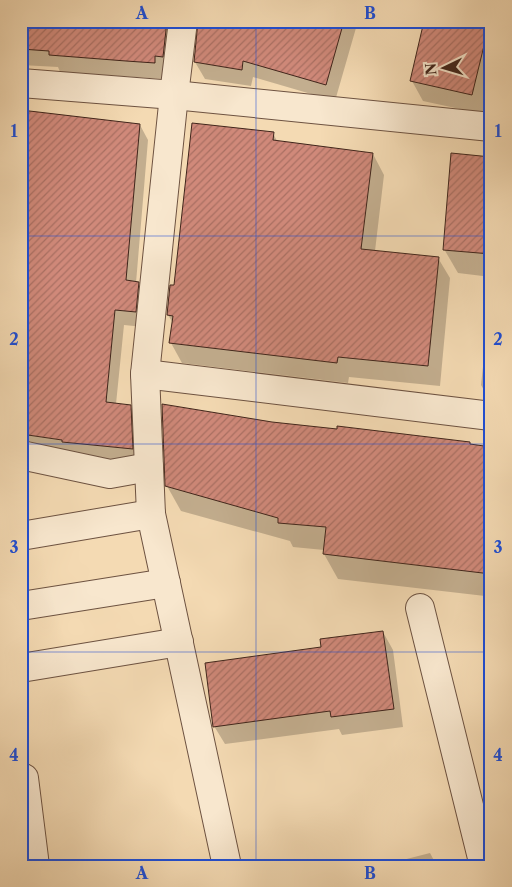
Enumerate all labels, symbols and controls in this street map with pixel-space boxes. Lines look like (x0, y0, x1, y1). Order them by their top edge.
text: A (135, 3, 149, 23)
text: B (364, 3, 376, 23)
north arrow (420, 42, 470, 92)
text: N (422, 62, 441, 76)
text: 1 (10, 121, 18, 141)
text: 1 (494, 121, 502, 141)
text: 2 (9, 329, 19, 349)
text: 2 (493, 329, 503, 349)
text: 3 (9, 537, 19, 557)
text: 3 (493, 537, 503, 557)
text: 4 (9, 745, 19, 765)
text: 4 (493, 745, 503, 765)
text: A (135, 863, 149, 883)
text: B (364, 863, 376, 883)

